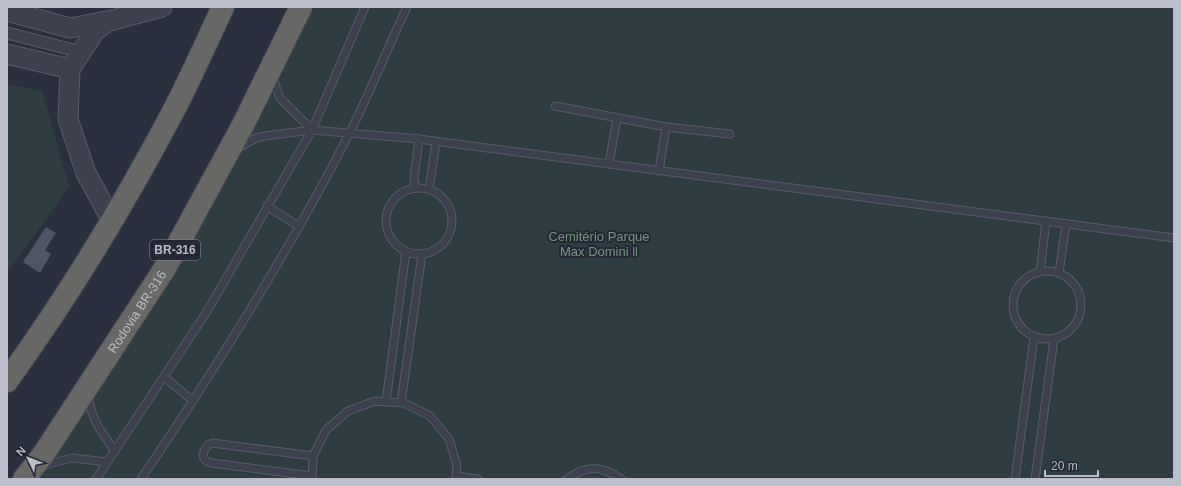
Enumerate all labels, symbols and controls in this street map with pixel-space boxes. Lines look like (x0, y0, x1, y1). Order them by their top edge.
park label: Cemitério Parque Max Domini ll (548, 229, 650, 259)
road number: BR-316 (150, 240, 200, 260)
street label: Rodovia BR-316 (105, 268, 169, 356)
north arrow (8, 438, 48, 478)
text: N (14, 444, 28, 458)
scale bar (1045, 452, 1098, 478)
text: 20 m (1051, 459, 1078, 473)

